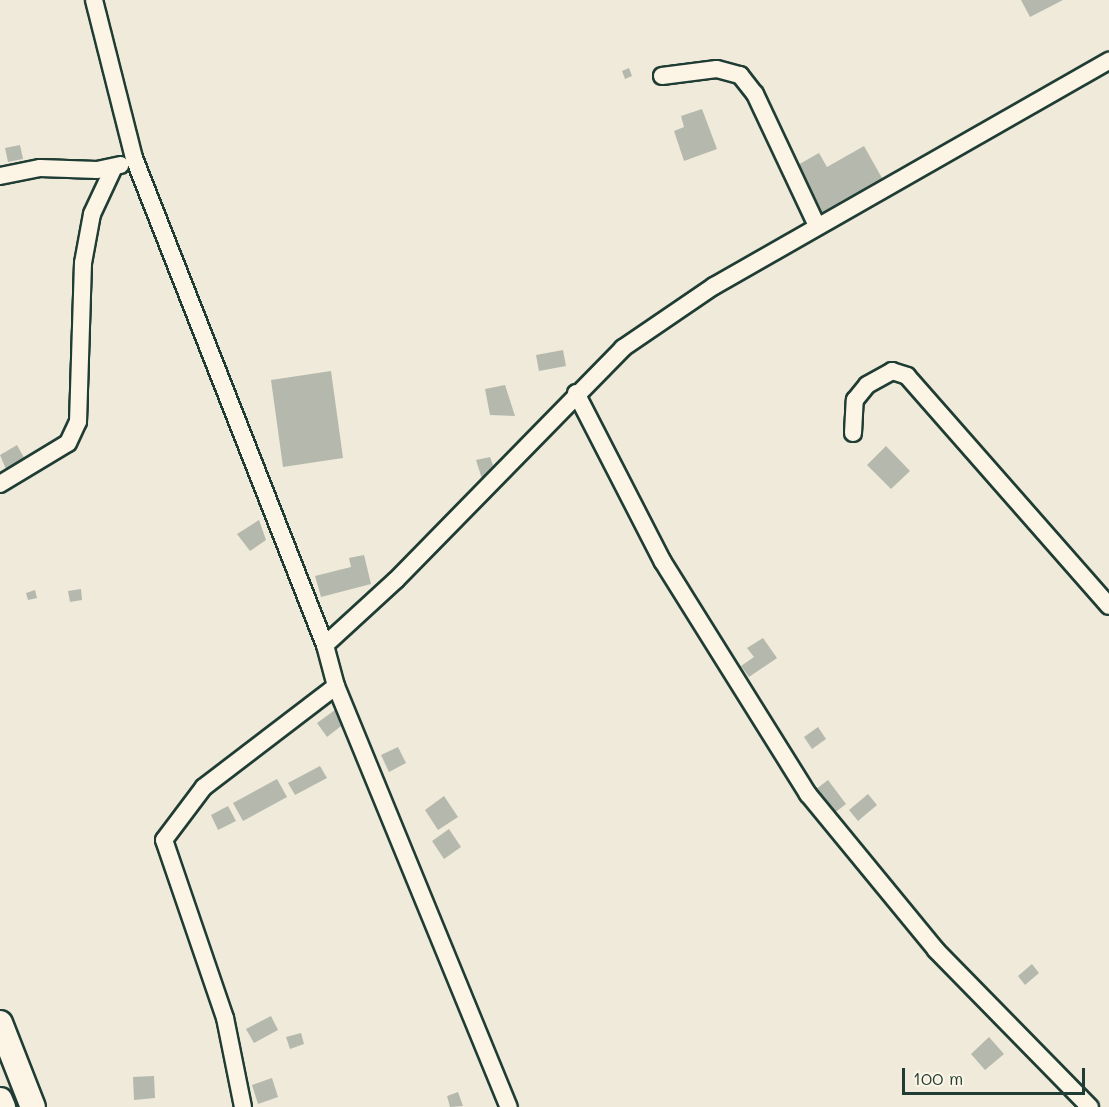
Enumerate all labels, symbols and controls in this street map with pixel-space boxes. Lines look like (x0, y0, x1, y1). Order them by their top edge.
scale bar (905, 1056, 1088, 1094)
text: 100 m (913, 1066, 963, 1090)

